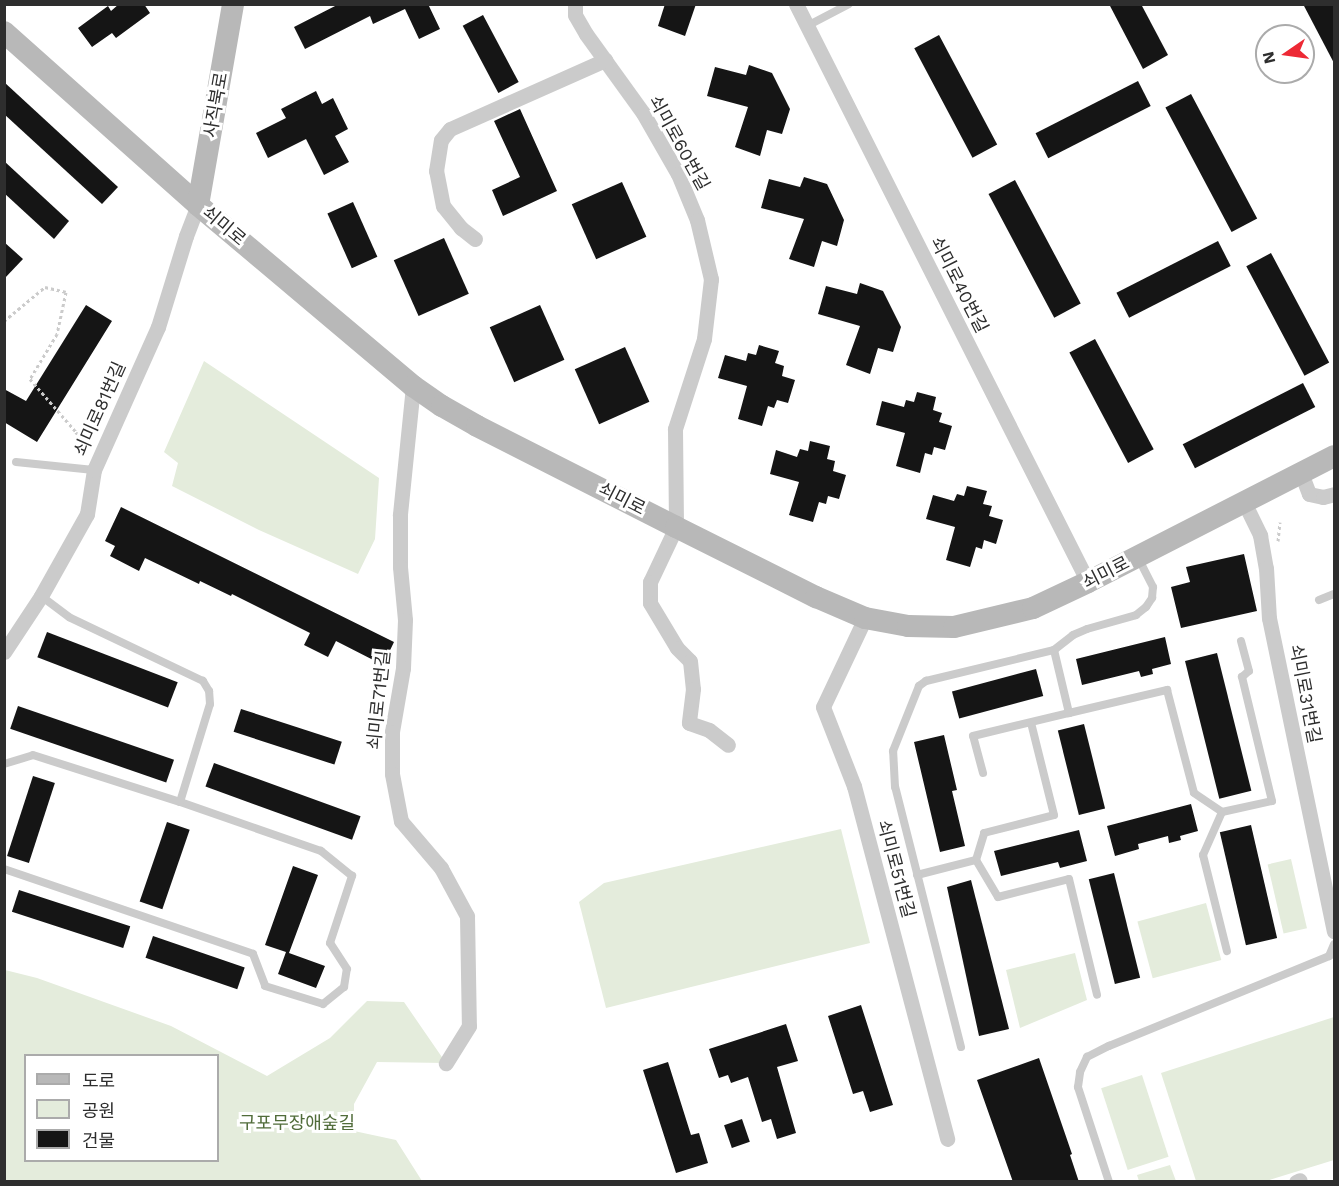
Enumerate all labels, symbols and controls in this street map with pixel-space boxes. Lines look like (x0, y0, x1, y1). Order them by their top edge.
north arrow (1255, 24, 1315, 84)
text: N (1258, 50, 1280, 66)
street label: 사직북로 (200, 71, 232, 139)
street label: 쇠미로60번길 (644, 92, 714, 194)
street label: 쇠미로 (198, 202, 250, 250)
street label: 쇠미로40번길 (926, 233, 992, 337)
street label: 쇠미로81번길 (70, 359, 130, 459)
street label: 쇠미로 (595, 478, 649, 520)
street label: 쇠미로 (1079, 552, 1133, 594)
street label: 쇠미로31번길 (1285, 643, 1325, 745)
street label: 쇠미로71번길 (363, 649, 395, 751)
street label: 쇠미로51번길 (873, 818, 919, 920)
legend (24, 1054, 219, 1162)
text: 도로 (82, 1070, 115, 1091)
text: 공원 (82, 1100, 115, 1121)
park label: 구포무장애숲길 (239, 1112, 355, 1134)
text: 건물 (82, 1130, 115, 1151)

